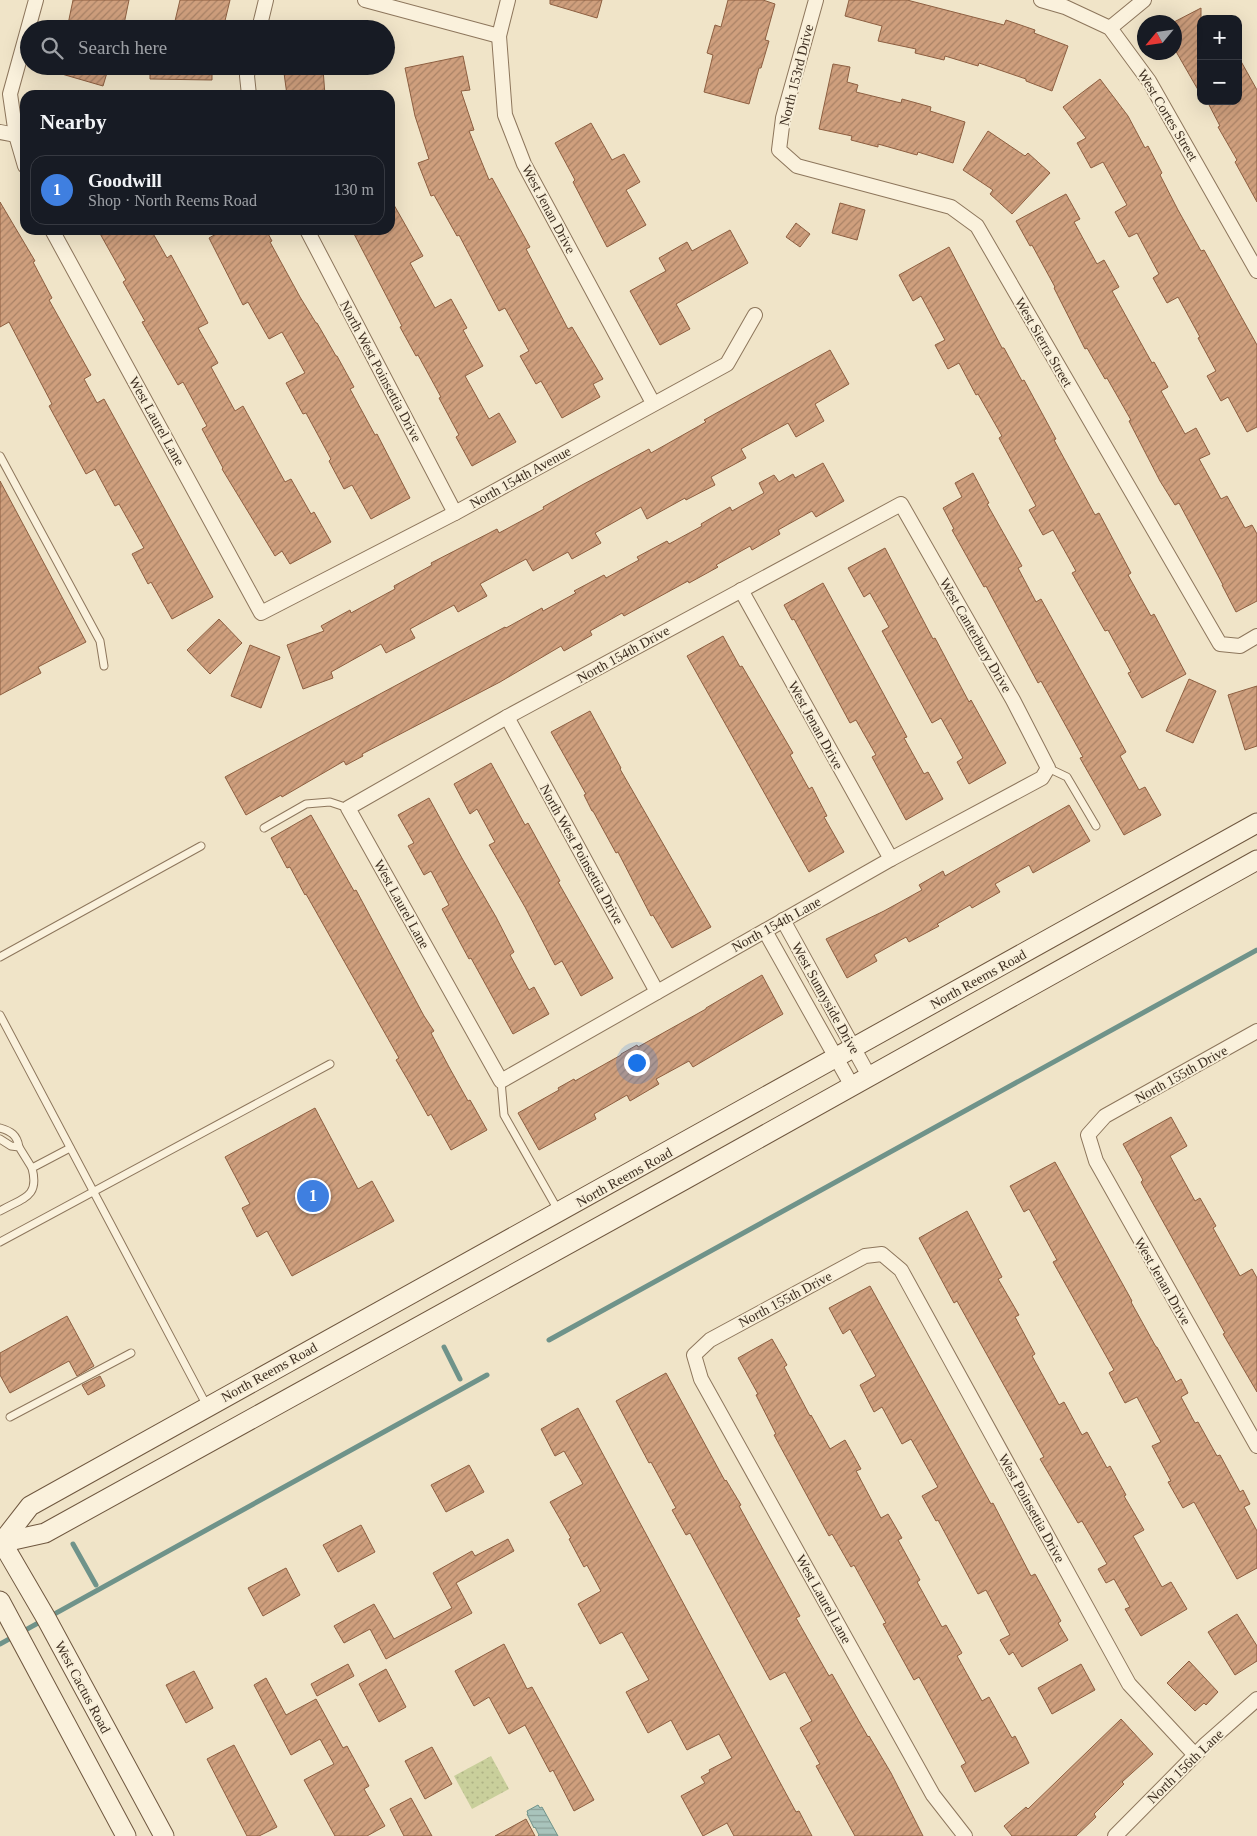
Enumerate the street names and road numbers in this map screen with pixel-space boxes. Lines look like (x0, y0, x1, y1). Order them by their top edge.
street label: North 153rd Drive (777, 23, 816, 127)
street label: West Cortes Street (1134, 67, 1201, 164)
street label: West Jenan Drive (519, 162, 578, 256)
street label: West Sierra Street (1012, 295, 1075, 390)
street label: North West Poinsettia Drive (337, 298, 424, 444)
street label: West Laurel Lane (126, 374, 187, 468)
street label: North 154th Avenue (467, 443, 573, 511)
street label: West Canterbury Drive (937, 575, 1014, 695)
street label: North 154th Drive (574, 623, 672, 686)
street label: West Jenan Drive (785, 679, 846, 772)
street label: North West Poinsettia Drive (537, 782, 626, 927)
street label: West Laurel Lane (371, 857, 432, 951)
street label: North 154th Lane (729, 894, 823, 955)
street label: West Sunnyside Drive (789, 940, 862, 1056)
street label: North Reems Road (928, 947, 1029, 1012)
street label: North 155th Drive (1132, 1043, 1230, 1106)
street label: North Reems Road (574, 1145, 675, 1210)
street label: West Jenan Drive (1131, 1235, 1194, 1328)
street label: North 155th Drive (736, 1269, 834, 1330)
street label: North Reems Road (219, 1340, 320, 1405)
street label: West Poinsettia Drive (995, 1451, 1068, 1565)
street label: West Laurel Lane (793, 1552, 854, 1646)
street label: West Cactus Road (52, 1639, 113, 1736)
street label: North 156th Lane (1144, 1726, 1226, 1806)

